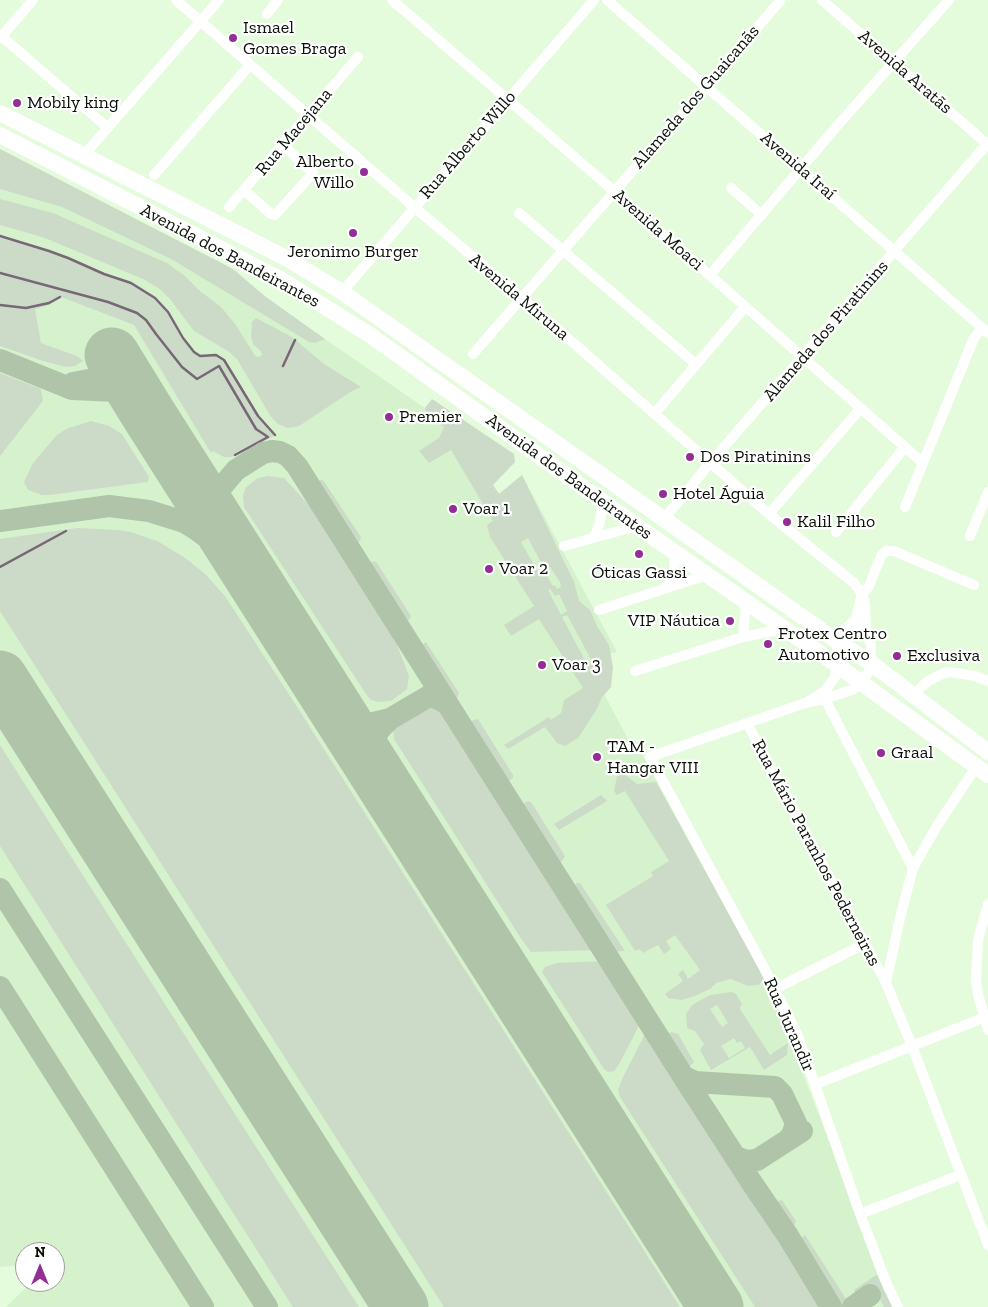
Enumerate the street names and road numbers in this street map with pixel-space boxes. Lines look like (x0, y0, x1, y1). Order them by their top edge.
street label: Alameda dos Guaicanãs (628, 21, 764, 173)
street label: Avenida Aratãs (854, 25, 956, 119)
street label: Rua Macejana (251, 84, 337, 180)
street label: Rua Alberto Willo (415, 86, 521, 204)
street label: Avenida Iraí (756, 127, 840, 205)
street label: Avenida Moaci (608, 185, 708, 275)
street label: Avenida dos Bandeirantes (137, 199, 323, 313)
street label: Avenida Miruna (465, 249, 573, 345)
street label: Alameda dos Piratinins (759, 256, 893, 406)
street label: Avenida dos Bandeirantes (482, 409, 656, 545)
street label: Rua Mário Paranhos Pederneiras (747, 736, 885, 970)
street label: Rua Jurandir (759, 974, 819, 1076)

